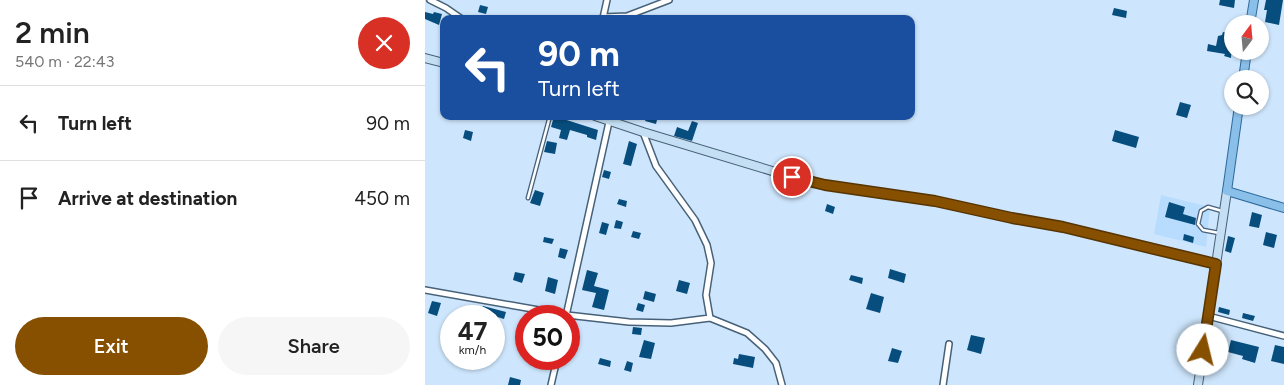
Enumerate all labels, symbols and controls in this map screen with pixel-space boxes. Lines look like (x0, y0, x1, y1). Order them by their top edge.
text: 2 min (15, 14, 90, 51)
north arrow (1224, 15, 1269, 60)
map controls (1224, 15, 1269, 115)
button: close (358, 17, 410, 69)
text: 90 m (538, 33, 620, 75)
icon: left (455, 35, 520, 100)
text: 540 m · 22:43 (15, 52, 115, 71)
button: search (1224, 70, 1269, 115)
text: Turn left (538, 75, 620, 102)
icon: left (15, 109, 43, 137)
text: Turn left (58, 112, 132, 135)
text: 90 m (366, 112, 410, 135)
pin (771, 156, 813, 198)
icon: arrive (778, 163, 806, 191)
icon: arrive (15, 184, 43, 212)
text: Arrive at destination (58, 187, 237, 210)
text: 450 m (354, 187, 410, 210)
speed limit sign: 50 (515, 305, 580, 370)
text: 47 (458, 316, 487, 346)
button: Exit (15, 317, 208, 375)
button: Share (218, 317, 410, 375)
position arrow (1176, 323, 1228, 375)
text: km/h (459, 343, 486, 357)

